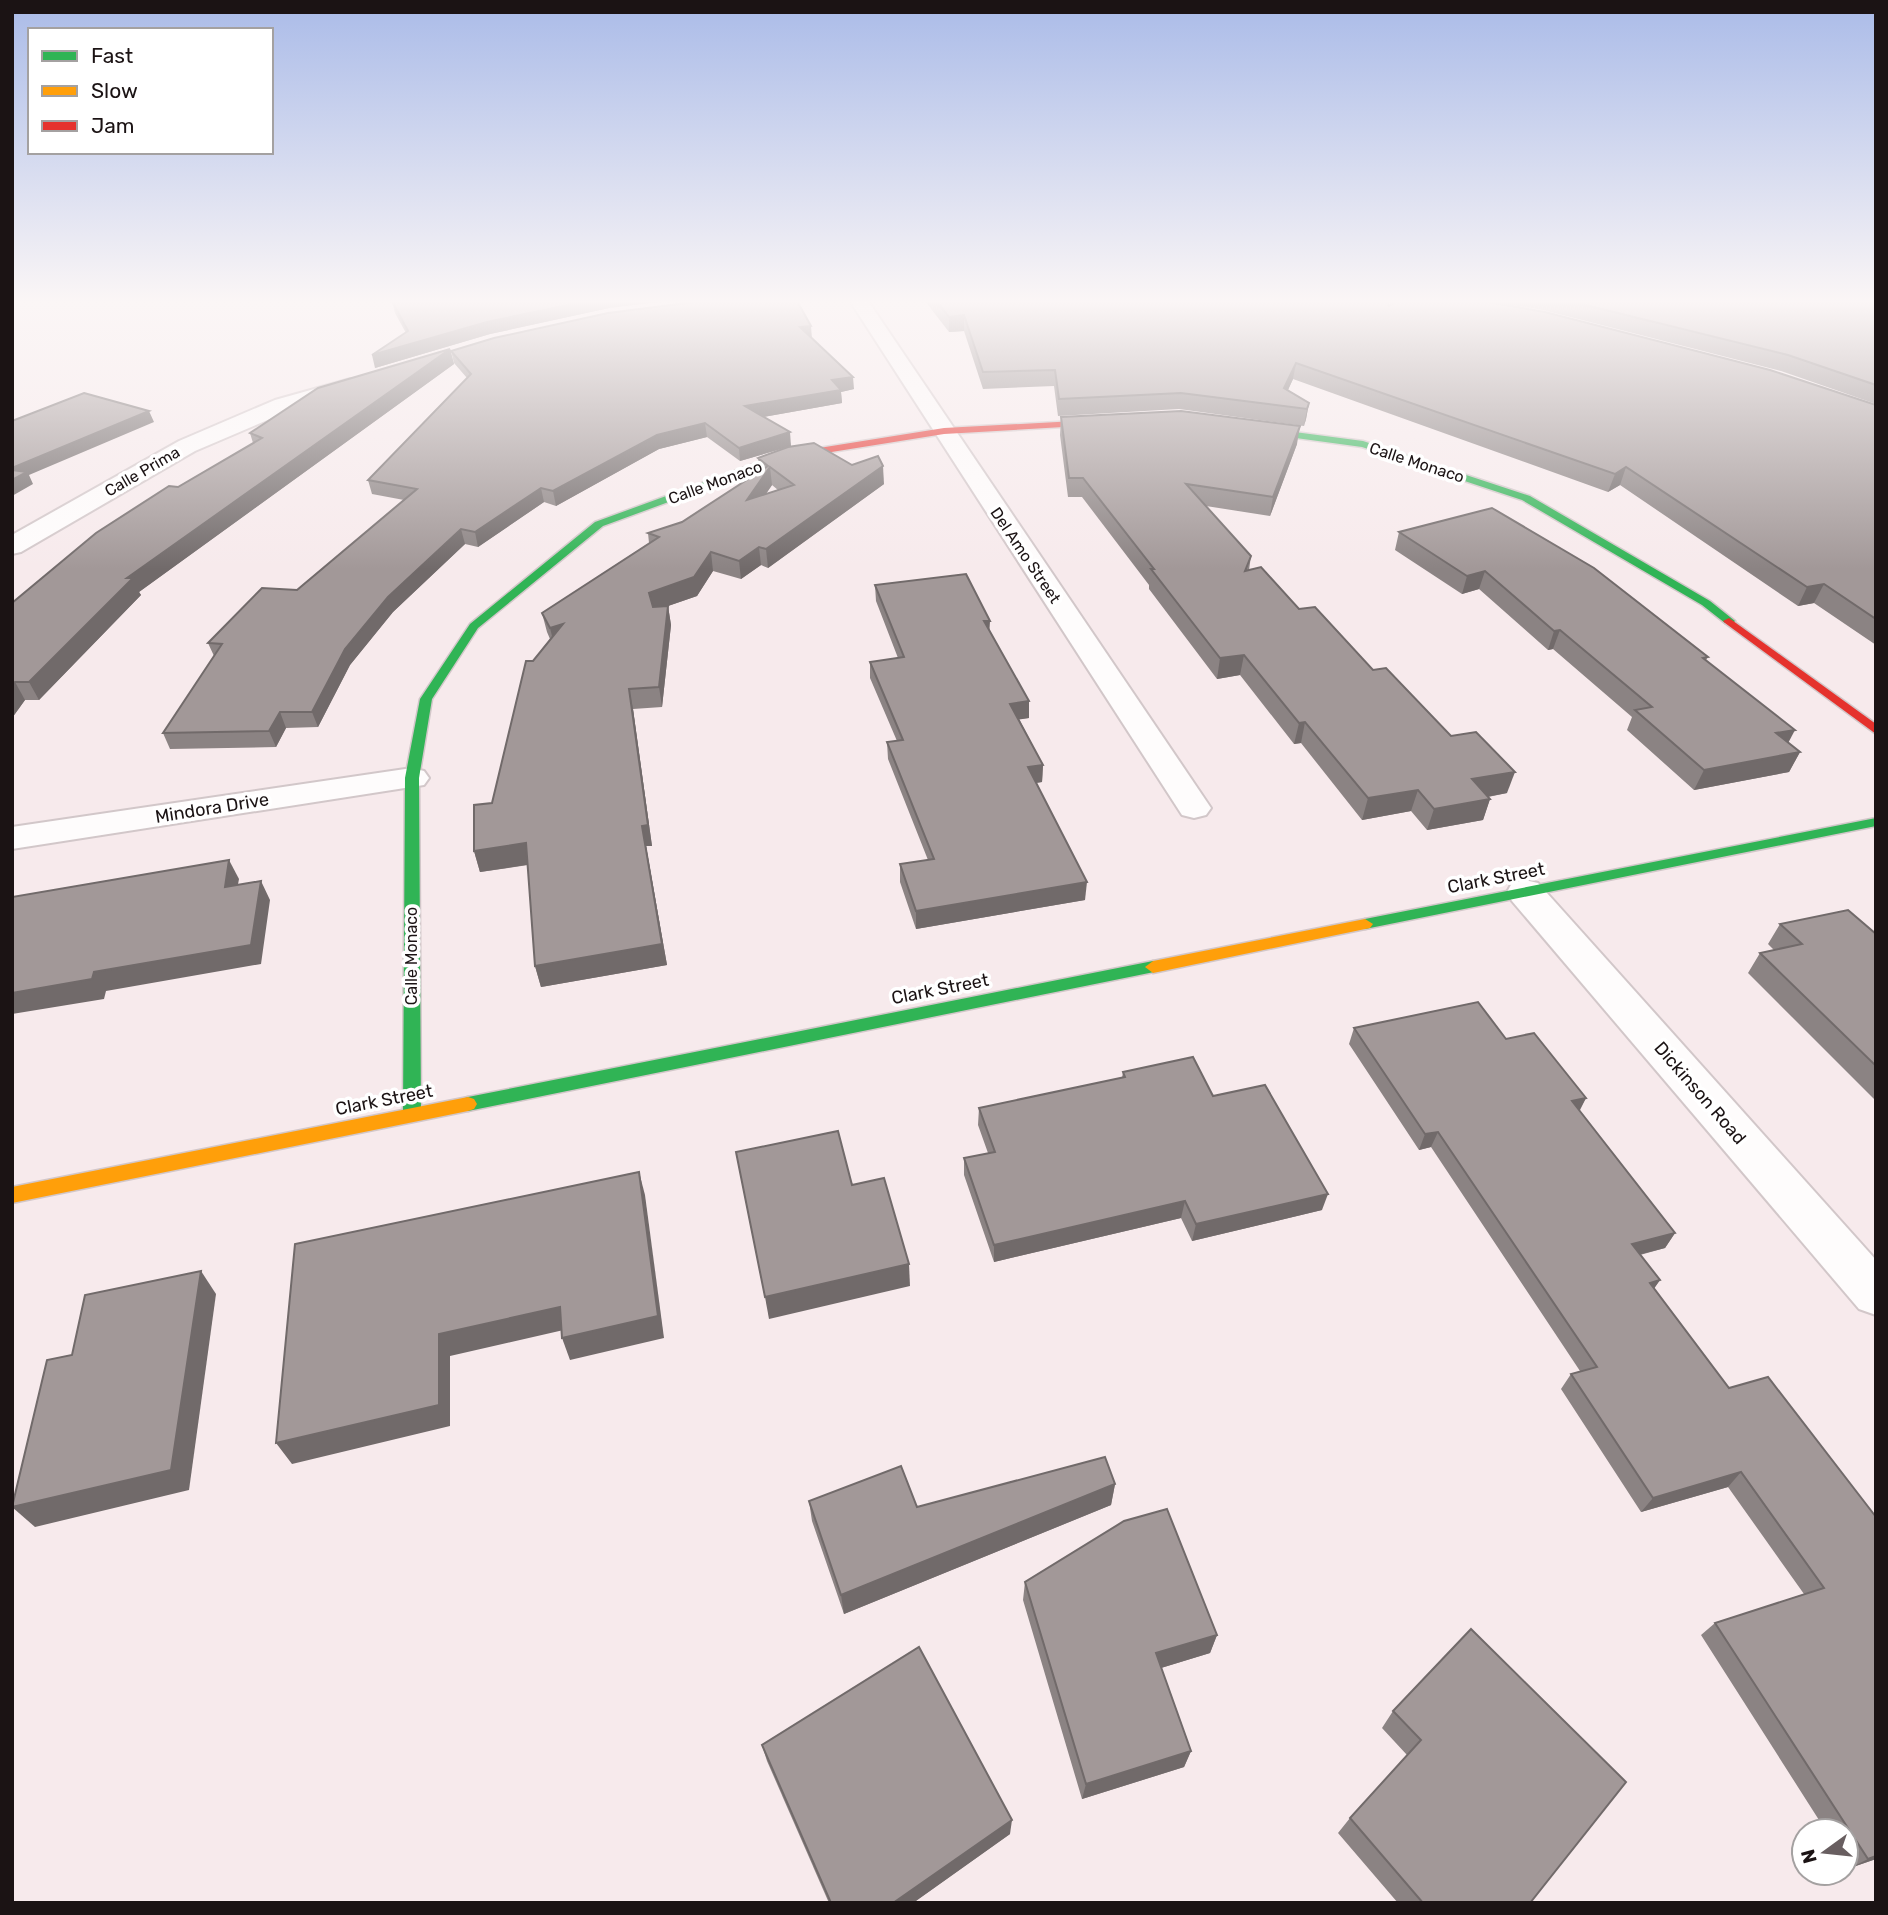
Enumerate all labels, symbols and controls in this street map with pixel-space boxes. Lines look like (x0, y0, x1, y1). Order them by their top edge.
legend (28, 28, 273, 154)
text: Fast (91, 43, 133, 68)
text: Slow (91, 78, 138, 103)
text: Jam (91, 113, 135, 138)
street label: Calle Monaco (1367, 438, 1467, 487)
street label: Calle Prima (101, 442, 183, 501)
street label: Calle Monaco (666, 457, 765, 508)
street label: Del Amo Street (986, 504, 1065, 607)
street label: Mindora Drive (154, 788, 270, 828)
street label: Clark Street (1445, 858, 1547, 898)
street label: Calle Monaco (402, 907, 421, 1005)
street label: Clark Street (889, 969, 991, 1009)
street label: Dickinson Road (1649, 1037, 1751, 1149)
street label: Clark Street (333, 1080, 435, 1120)
north arrow (1790, 1817, 1860, 1887)
text: N (1796, 1847, 1822, 1866)

